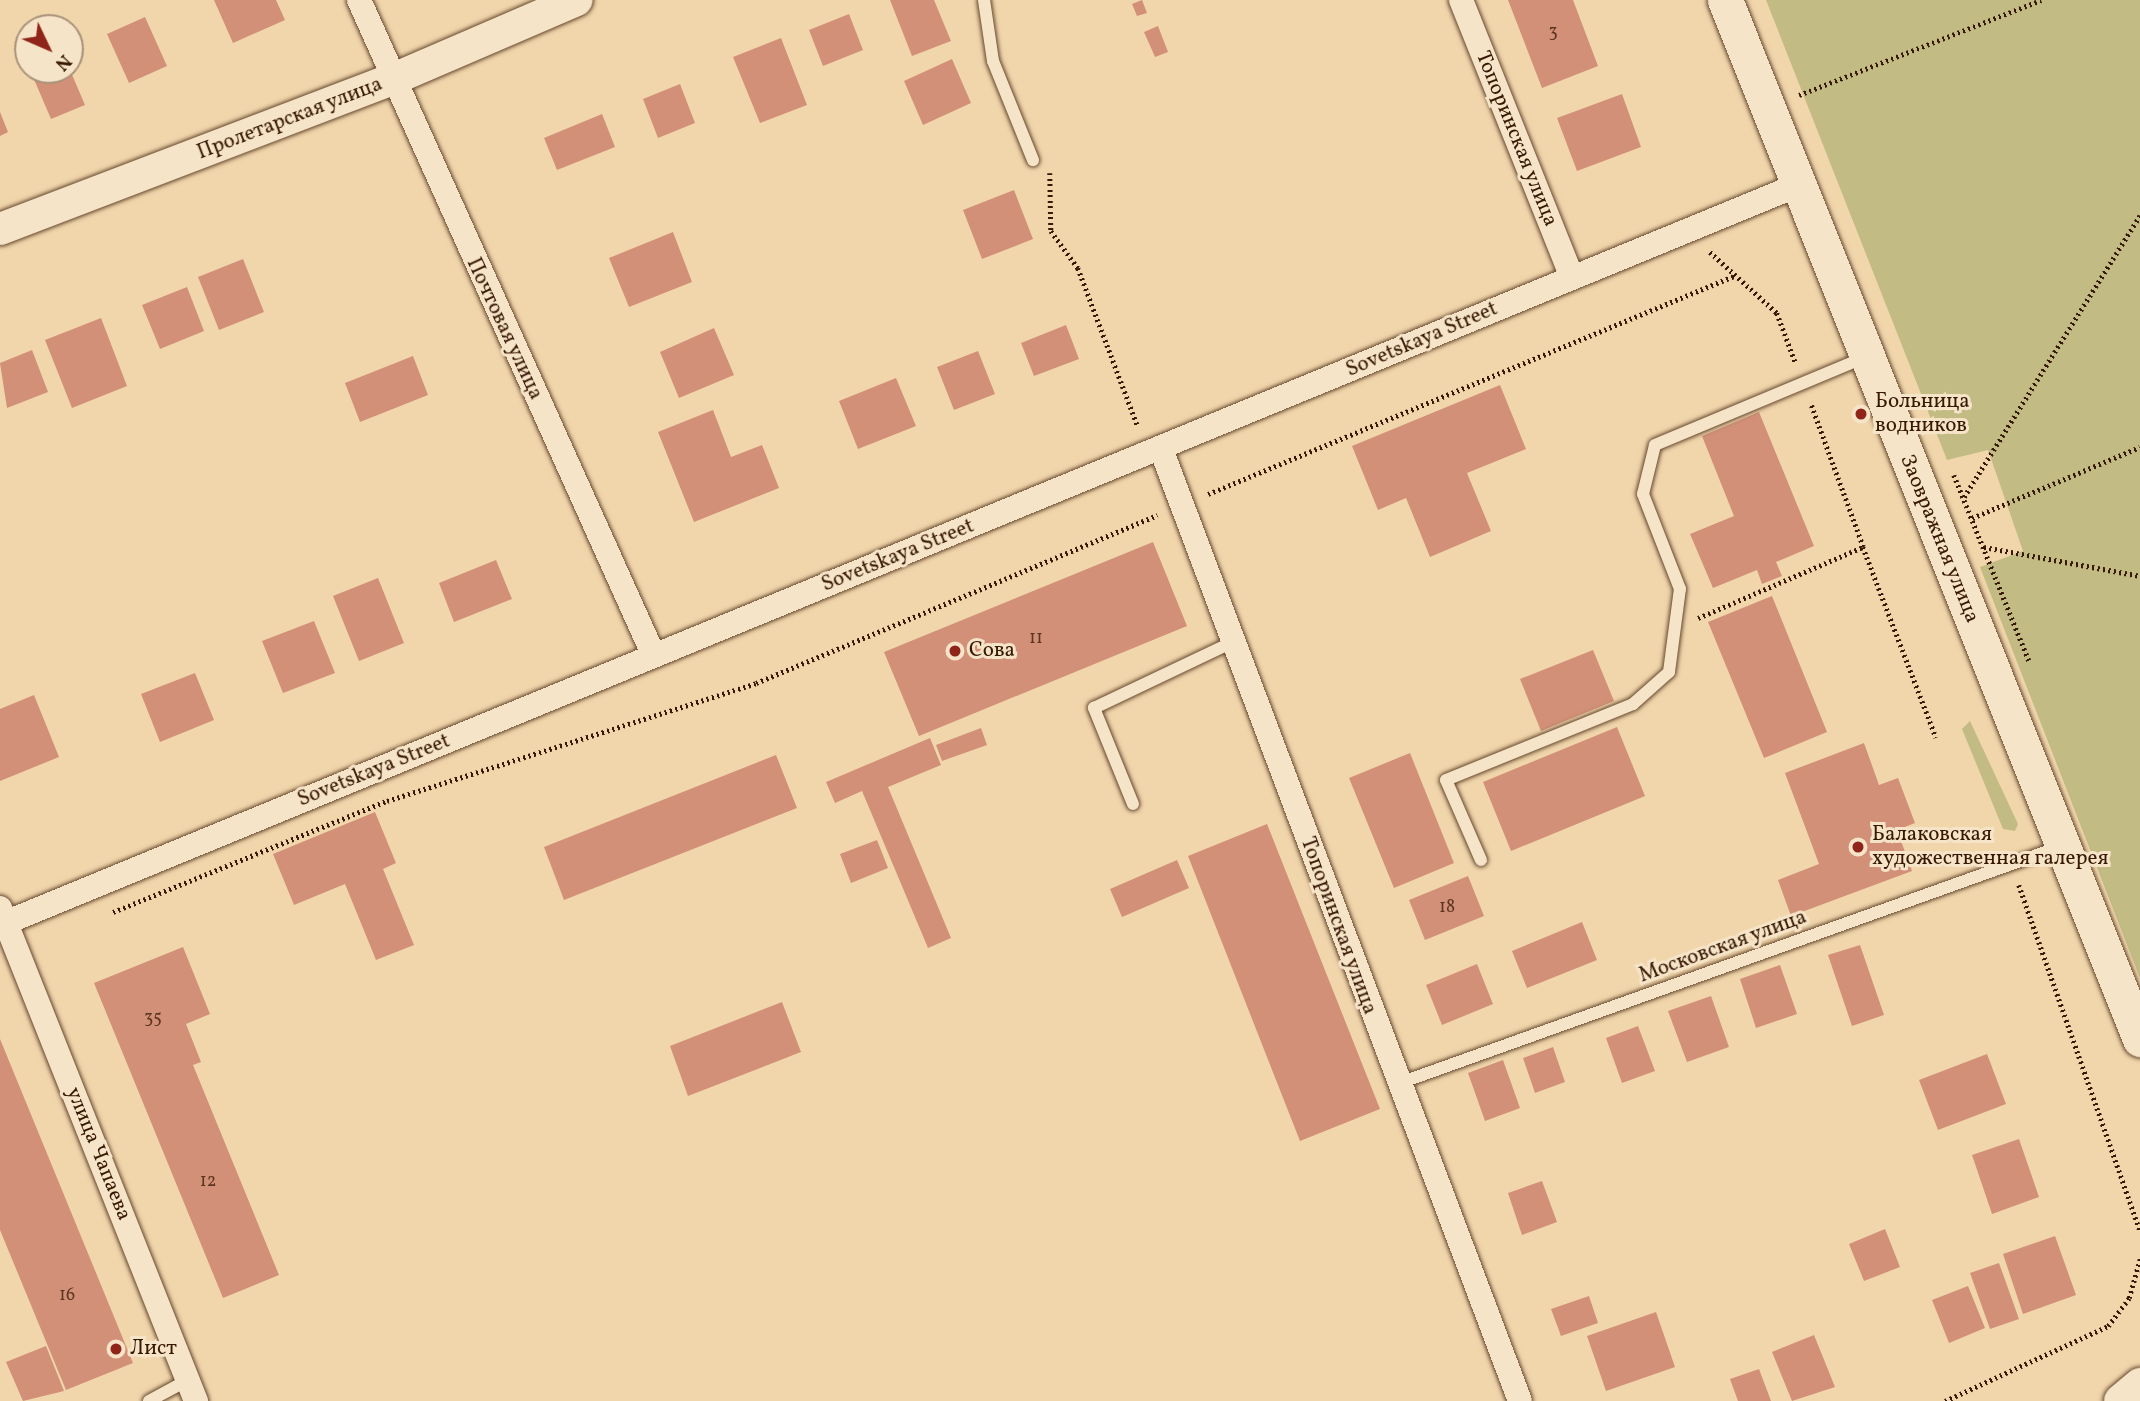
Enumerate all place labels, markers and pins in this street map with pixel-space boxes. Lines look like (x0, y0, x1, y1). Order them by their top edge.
place label: Больница водников (1875, 389, 1970, 439)
marker: Больница водников (1853, 406, 1869, 422)
place label: Сова (969, 638, 1015, 664)
marker: Сова (947, 643, 963, 659)
place label: Балаковская художественная галерея (1872, 822, 2108, 872)
marker: Балаковская художественная галерея (1850, 839, 1866, 855)
place label: Лист (130, 1336, 177, 1362)
marker: Лист (108, 1341, 124, 1357)

